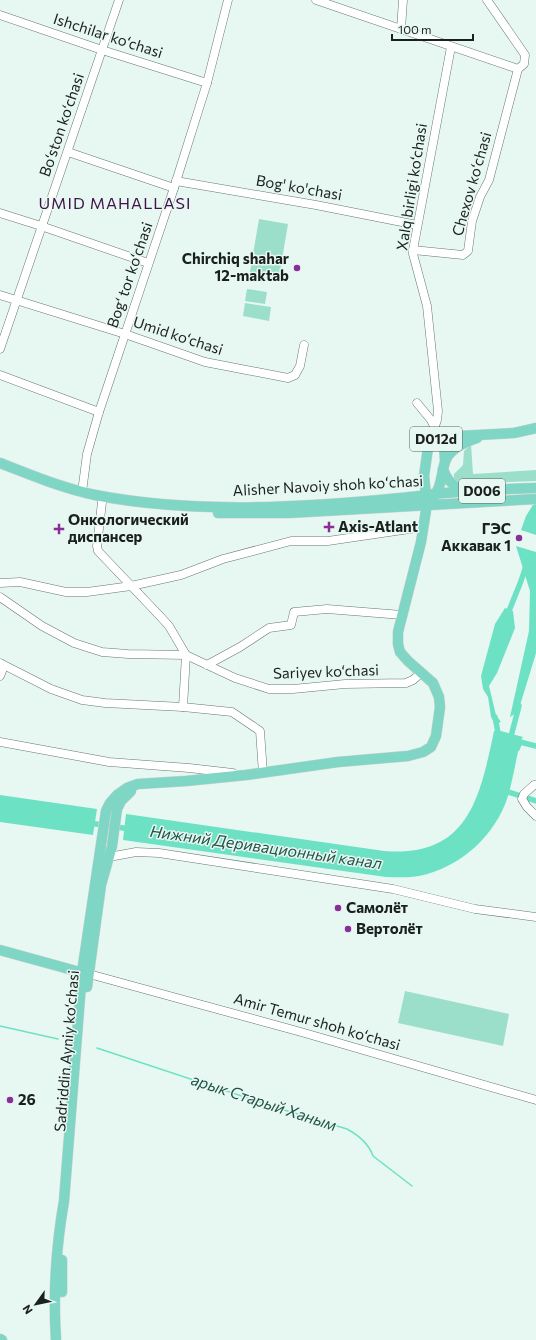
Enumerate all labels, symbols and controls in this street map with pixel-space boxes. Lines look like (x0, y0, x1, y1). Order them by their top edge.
street label: Ishchilar ko‘chasi (51, 9, 165, 61)
scale bar (392, 16, 473, 42)
text: 100 m (398, 22, 432, 36)
street label: Bo‘ston ko‘chasi (35, 71, 87, 179)
street label: Xalq birligi ko‘chasi (392, 122, 430, 252)
street label: Chexov ko‘chasi (448, 130, 495, 238)
street label: Bog' ko'chasi (255, 171, 344, 203)
district label: UMID MAHALLASI (39, 193, 191, 212)
street label: Bog‘ tor ko‘chasi (103, 219, 156, 330)
place label: Chirchiq shahar 12-maktab (182, 249, 289, 284)
marker: Chirchiq shahar 12-maktab (292, 263, 302, 273)
street label: Umid ko‘chasi (131, 312, 225, 358)
road number: D012d (410, 427, 462, 451)
street label: Alisher Navoiy shoh koʻchasi (232, 471, 424, 499)
road number: D006 (459, 479, 505, 503)
place label: Онкологический диспансер (68, 510, 189, 545)
place label: Axis-Atlant (338, 517, 418, 535)
place label: ГЭС Аккавак 1 (441, 519, 511, 554)
marker: Axis-Atlant (323, 521, 335, 533)
marker: Онкологический диспансер (53, 523, 65, 535)
marker: ГЭС Аккавак 1 (514, 533, 524, 543)
street label: Sariyev ko‘chasi (273, 660, 379, 682)
water label: Нижний Деривационный канал (149, 821, 383, 872)
place label: Самолёт (346, 898, 408, 916)
marker: Самолёт (333, 903, 343, 913)
place label: Вертолёт (356, 919, 423, 937)
marker: Вертолёт (343, 924, 353, 934)
street label: Sadriddin Ayniy ko‘chasi (50, 969, 82, 1133)
street label: Amir Temur shoh ko‘chasi (232, 989, 403, 1053)
water label: арык Старый Ханым (189, 1069, 339, 1134)
place label: 26 (18, 1090, 36, 1108)
marker: 26 (5, 1095, 15, 1105)
north arrow (16, 1284, 56, 1324)
text: N (19, 1303, 35, 1317)

